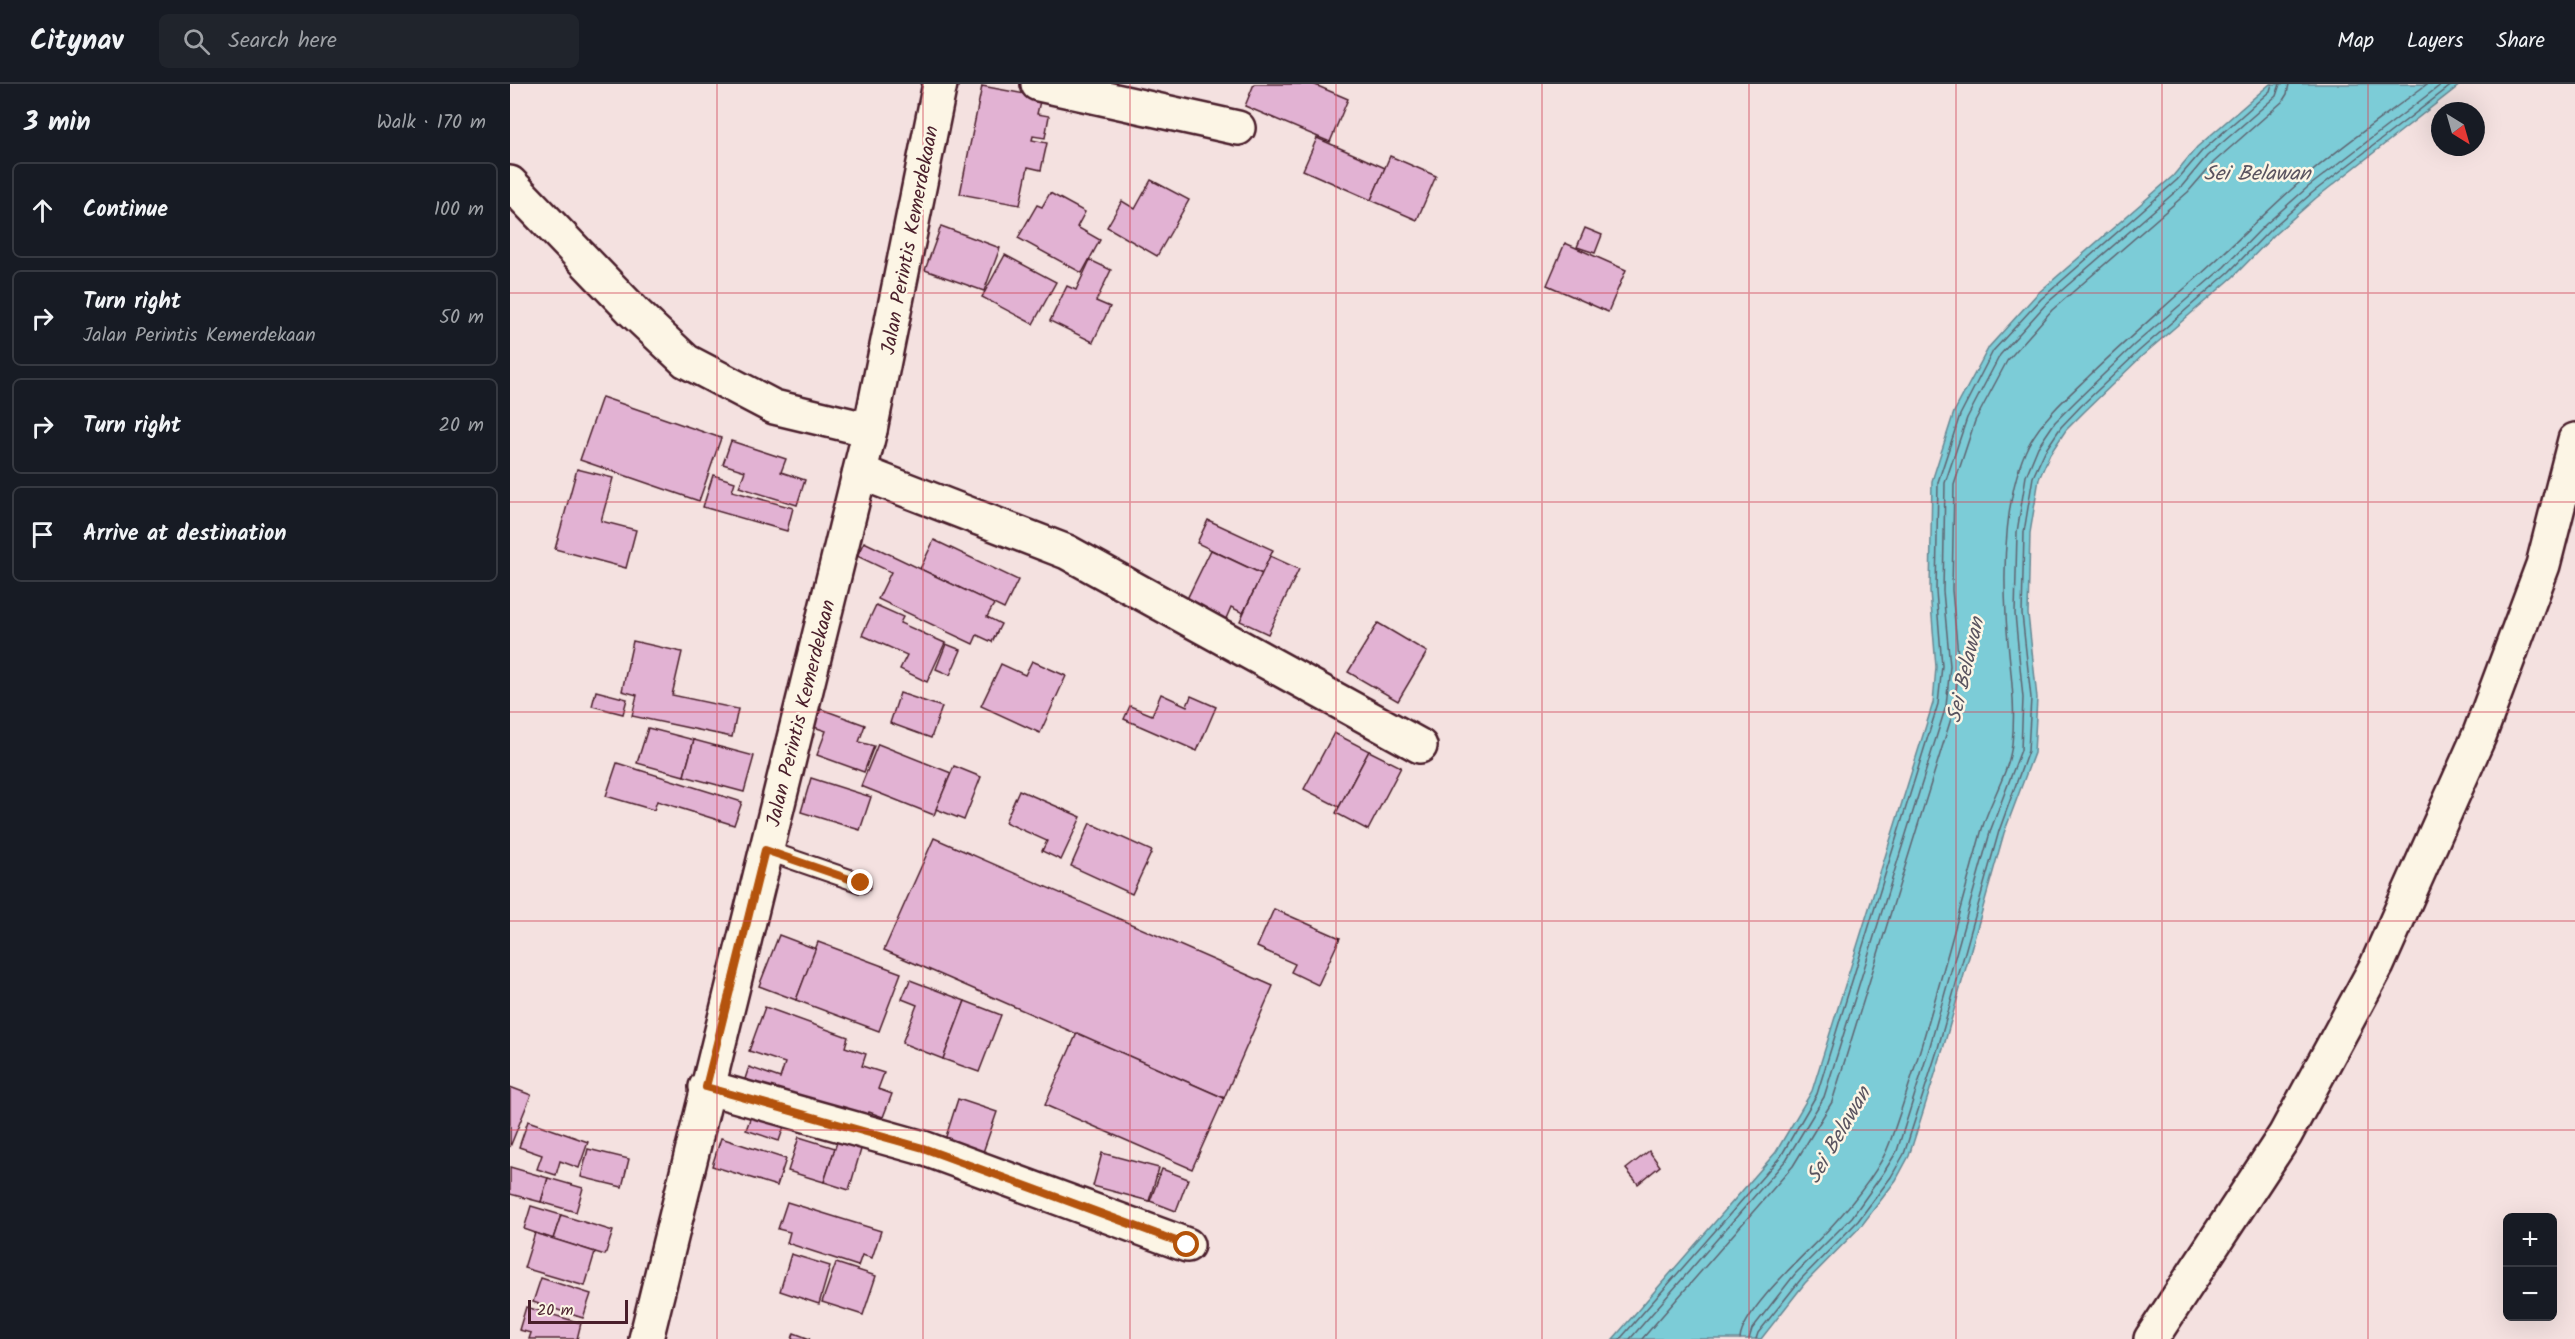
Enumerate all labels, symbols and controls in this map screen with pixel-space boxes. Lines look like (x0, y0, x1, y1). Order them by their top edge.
search box (159, 14, 579, 68)
text: Citynav (30, 19, 123, 64)
text: Search here (228, 24, 337, 59)
icon: search (180, 25, 213, 58)
text: Map (2337, 25, 2374, 58)
text: Layers (2407, 25, 2463, 58)
text: Share (2496, 25, 2545, 58)
text: 3 min (24, 102, 91, 144)
north arrow (2431, 102, 2485, 156)
text: Walk · 170 m (376, 107, 486, 139)
street label: Jalan Perintis Kemerdekaan (873, 123, 949, 358)
water label: Sei Belawan (2203, 158, 2312, 191)
text: Continue (83, 193, 168, 228)
icon: ahead (26, 194, 59, 227)
text: 100 m (434, 194, 484, 226)
text: Turn right (83, 285, 181, 320)
icon: right (26, 302, 59, 335)
text: 50 m (439, 302, 484, 334)
text: Jalan Perintis Kemerdekaan (83, 320, 316, 352)
text: Turn right (83, 409, 181, 444)
icon: right (26, 410, 59, 443)
text: 20 m (438, 410, 484, 442)
text: Arrive at destination (83, 517, 286, 552)
icon: arrive (26, 518, 59, 551)
street label: Jalan Perintis Kemerdekaan (758, 597, 846, 830)
water label: Sei Belawan (1938, 613, 1995, 726)
route end (847, 869, 873, 895)
water label: Sei Belawan (1798, 1080, 1881, 1190)
map controls (2503, 1213, 2557, 1321)
button: + (2503, 1213, 2557, 1267)
route start (1173, 1231, 1199, 1257)
button: − (2503, 1267, 2557, 1321)
scale bar (528, 1297, 628, 1324)
text: 20 m (537, 1298, 573, 1323)

